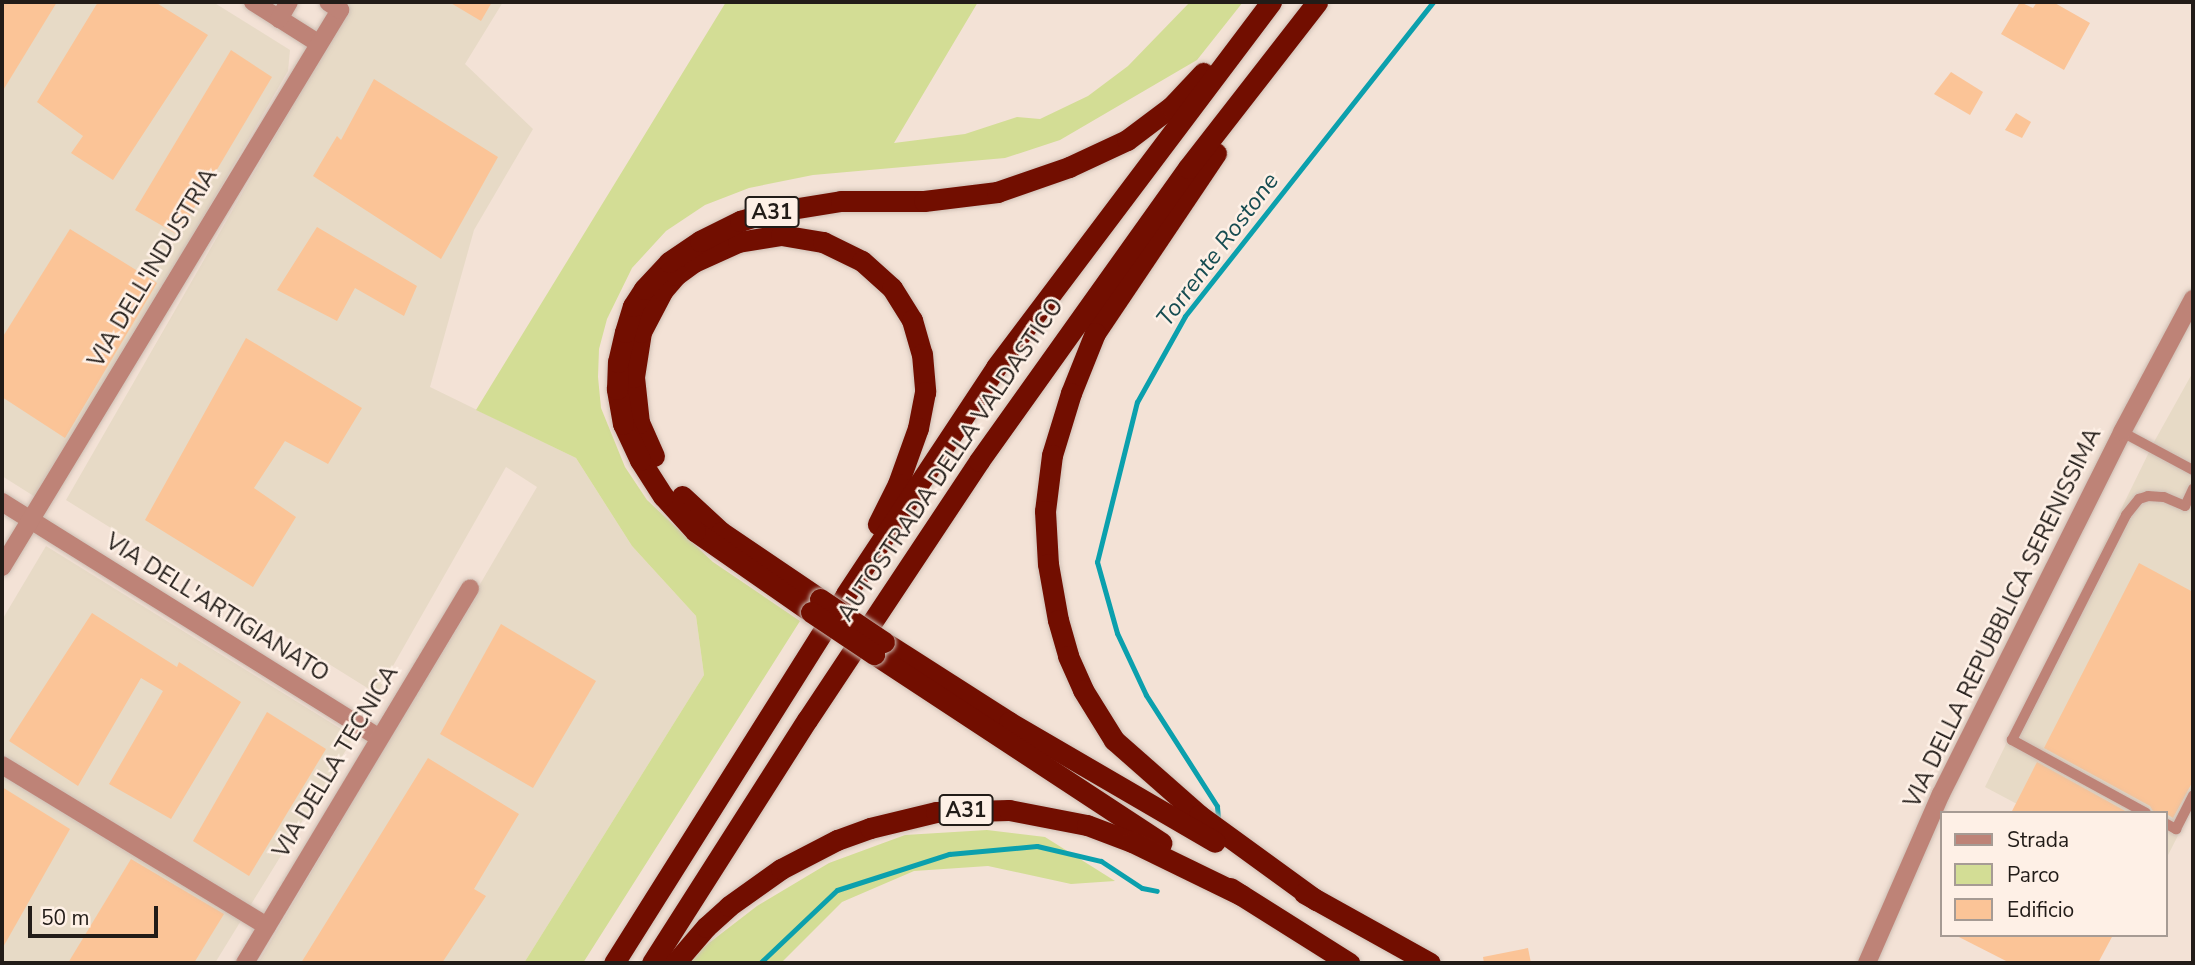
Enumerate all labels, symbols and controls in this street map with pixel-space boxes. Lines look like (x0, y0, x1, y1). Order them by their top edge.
street label: VIA DELL'INDUSTRIA (83, 163, 223, 373)
water label: Torrente Rostone (1151, 167, 1285, 333)
road number: A31 (744, 194, 800, 230)
street label: AUTOSTRADA DELLA VALDASTICO (832, 293, 1070, 627)
street label: VIA DELLA REPUBBLICA SERENISSIMA (1899, 424, 2107, 812)
street label: VIA DELL'ARTIGIANATO (100, 528, 334, 688)
street label: VIA DELLA TECNICA (268, 661, 404, 863)
road number: A31 (938, 792, 994, 828)
legend (1940, 811, 2167, 937)
text: Strada (2007, 826, 2069, 854)
text: Parco (2007, 861, 2060, 889)
scale bar (32, 892, 161, 936)
text: Edificio (2007, 896, 2074, 924)
text: 50 m (41, 904, 90, 932)

